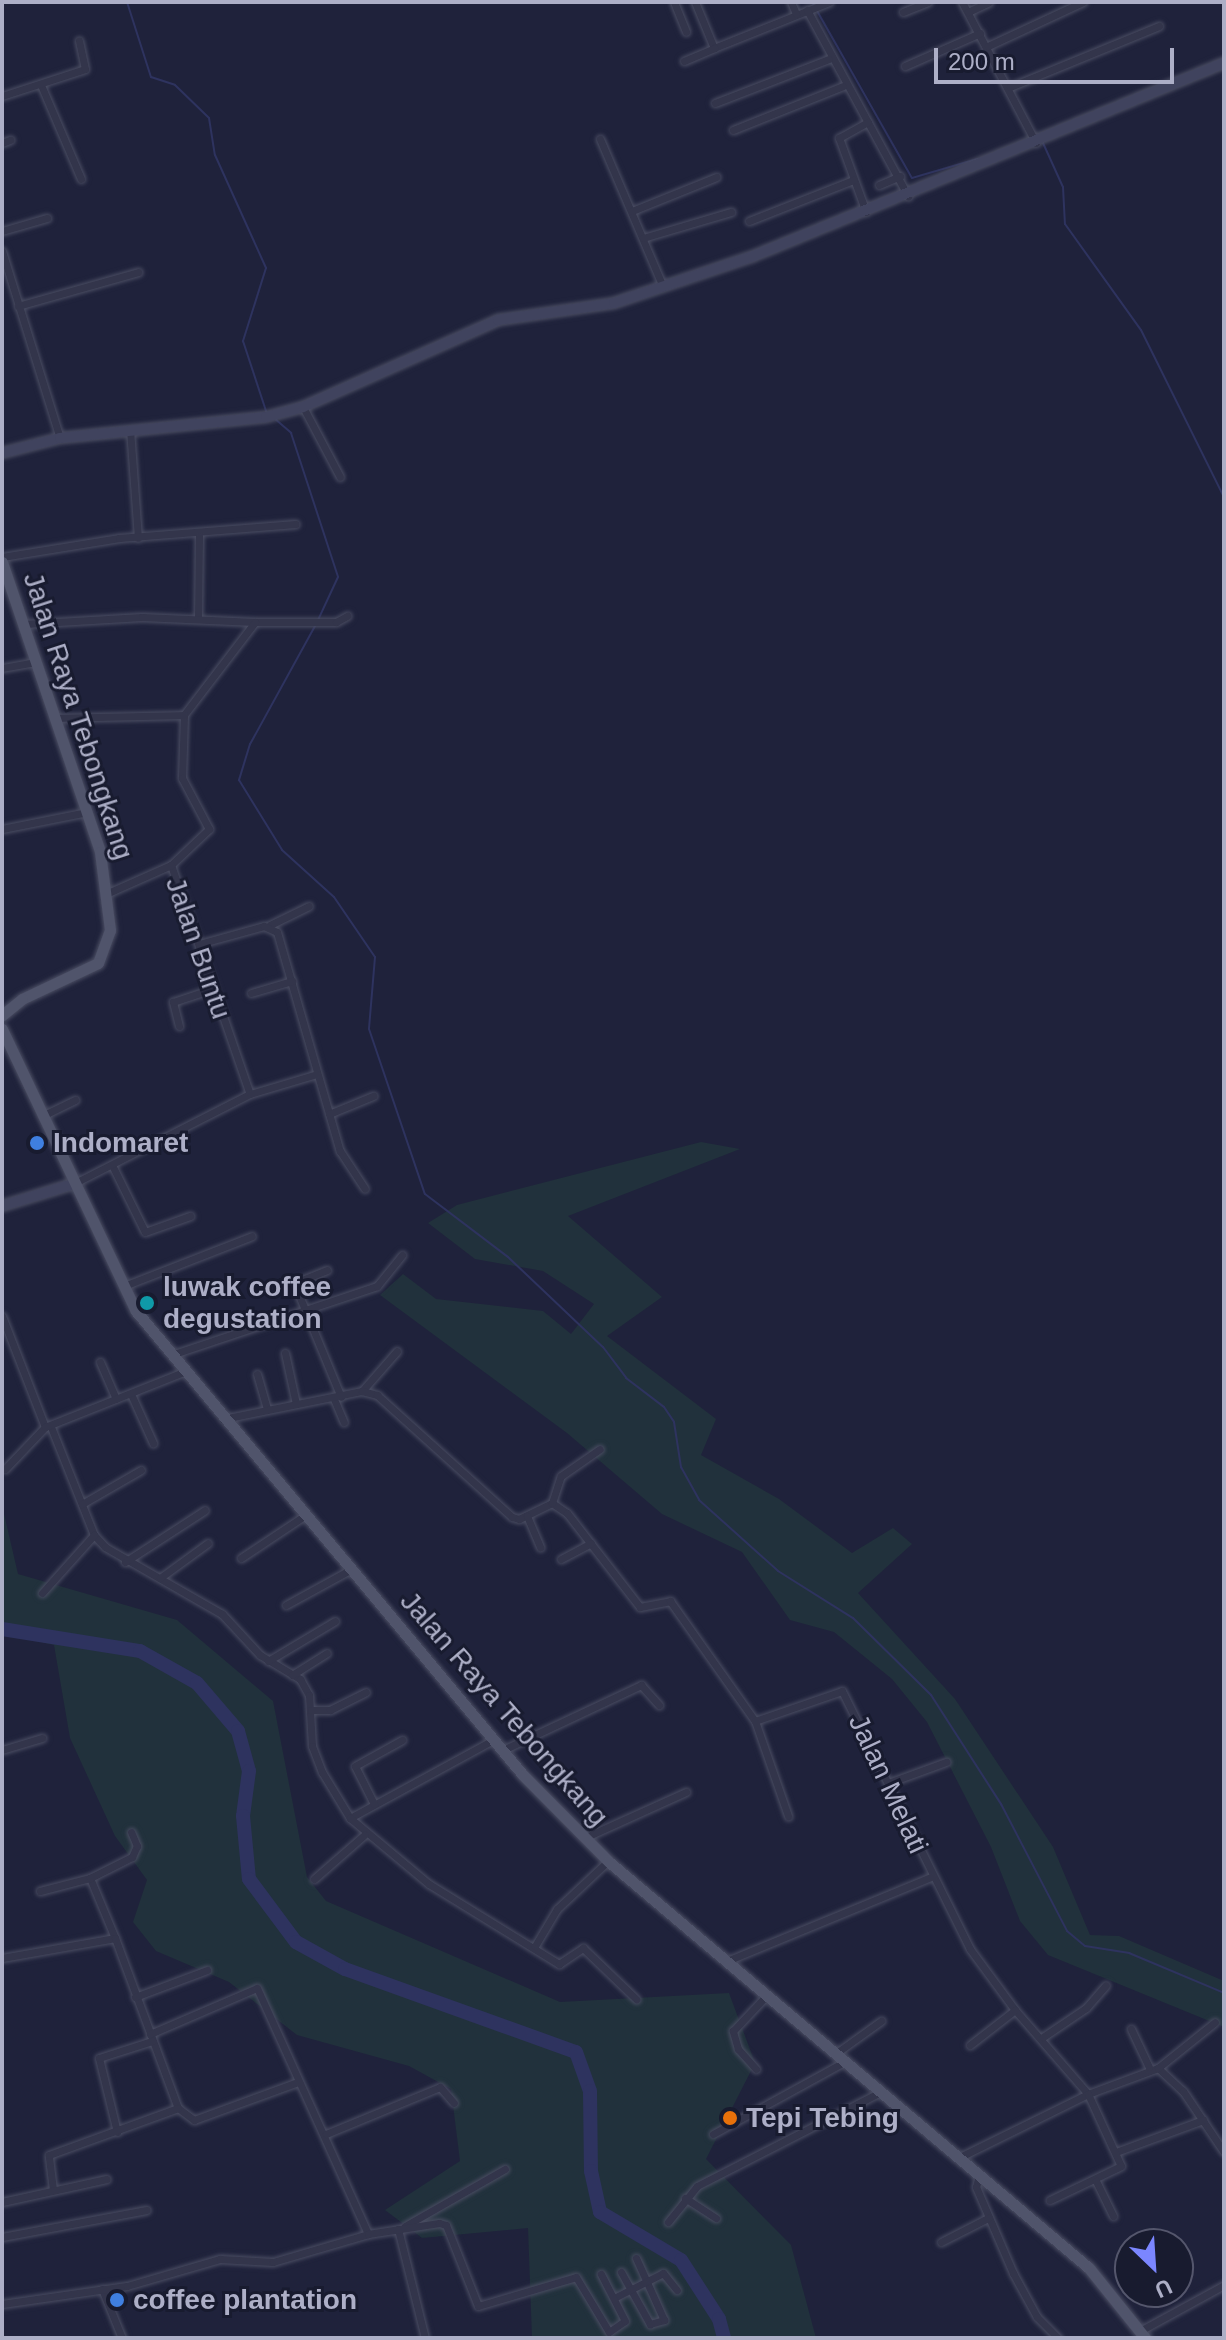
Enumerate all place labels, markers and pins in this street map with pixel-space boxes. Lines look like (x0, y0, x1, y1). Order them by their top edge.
place label: Indomaret (53, 1126, 188, 1160)
marker: Indomaret (28, 1134, 46, 1152)
place label: luwak coffee degustation (163, 1270, 331, 1336)
marker: luwak coffee degustation (138, 1294, 156, 1312)
place label: Tepi Tebing (746, 2101, 899, 2135)
marker: Tepi Tebing (721, 2109, 739, 2127)
place label: coffee plantation (133, 2283, 357, 2317)
marker: coffee plantation (108, 2291, 126, 2309)

